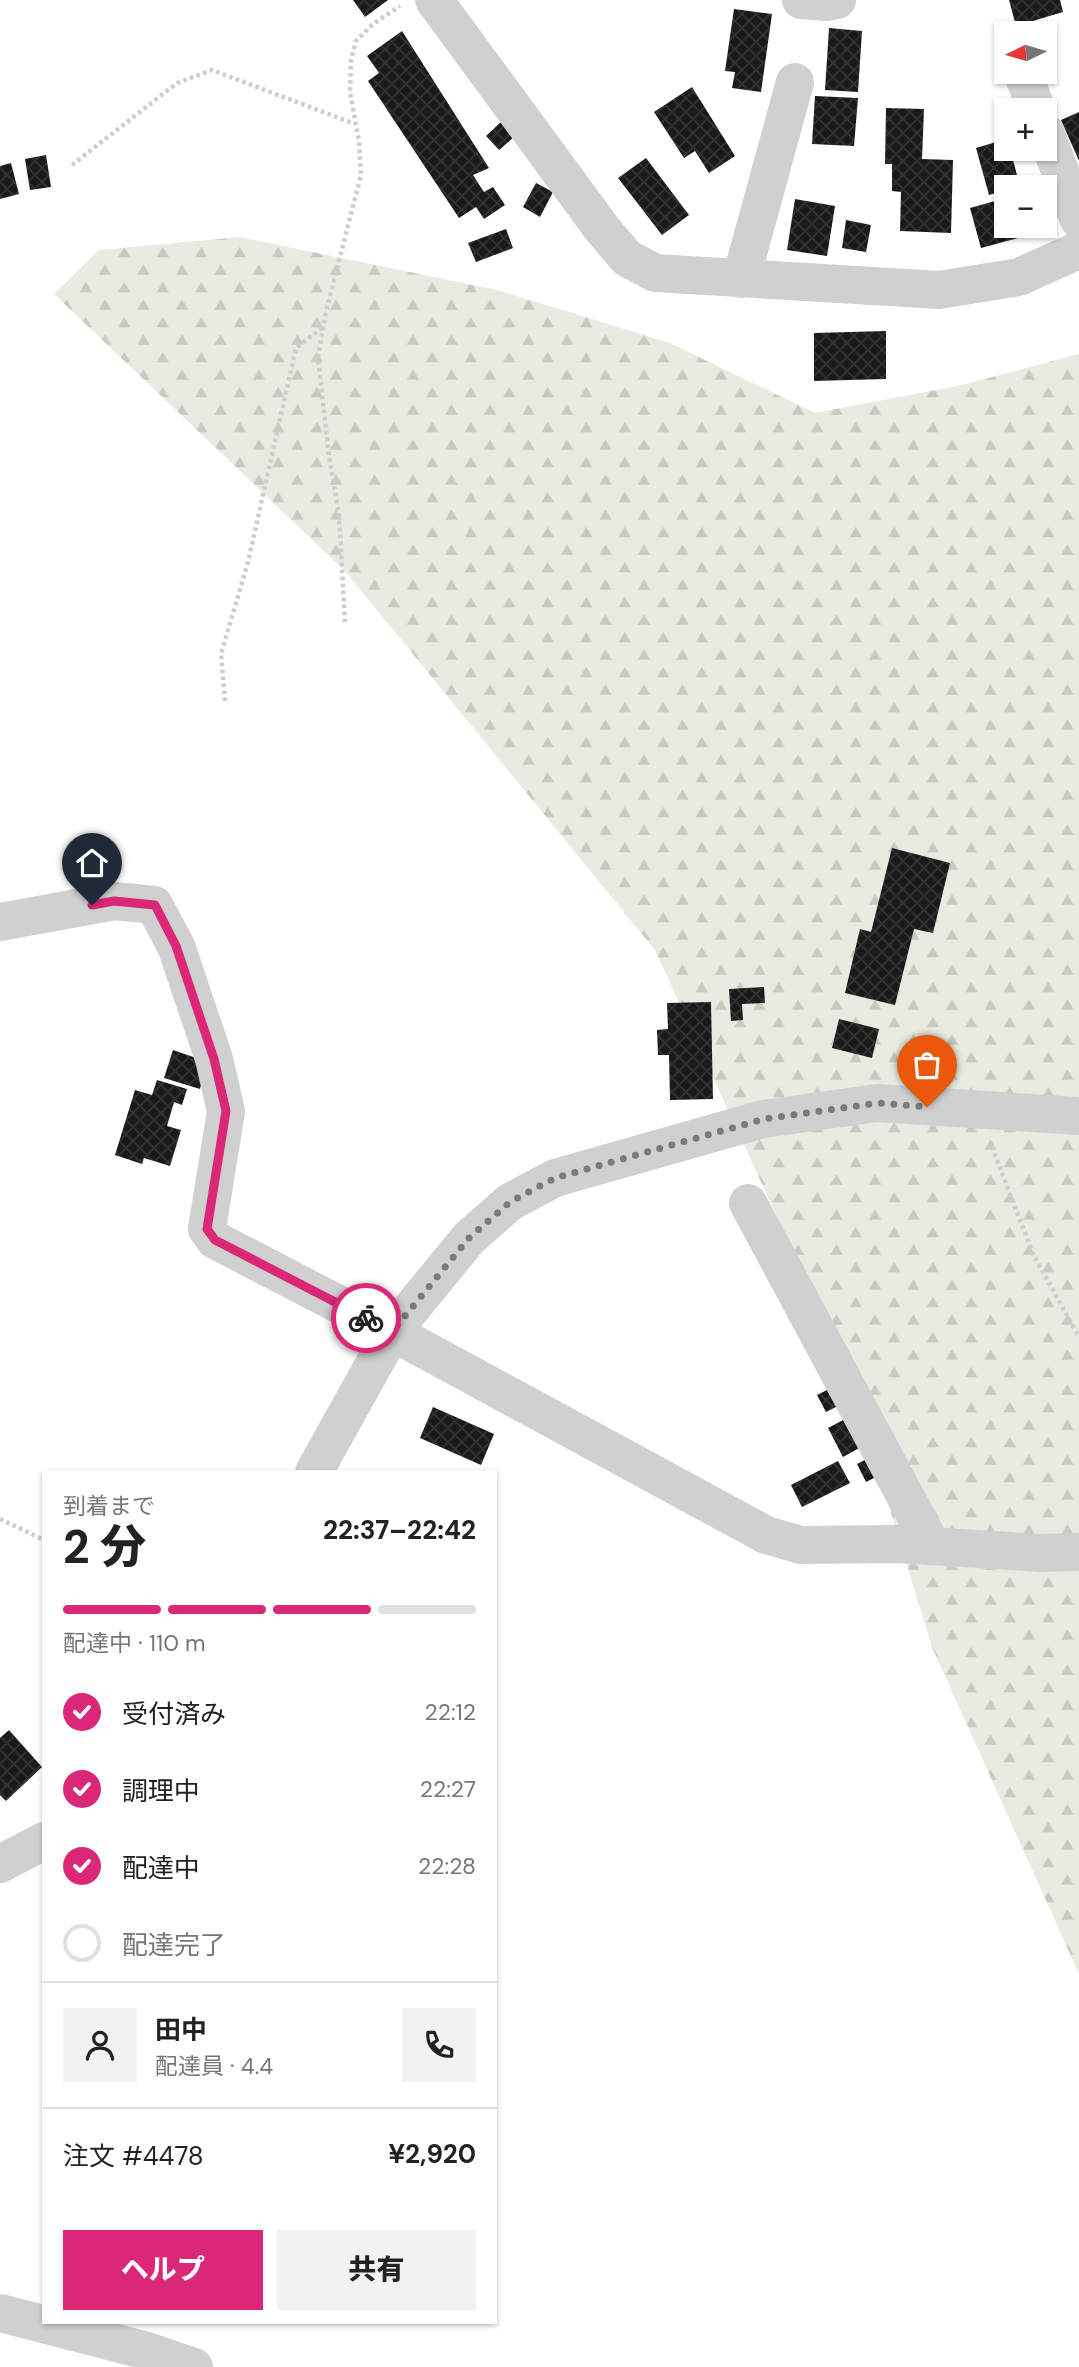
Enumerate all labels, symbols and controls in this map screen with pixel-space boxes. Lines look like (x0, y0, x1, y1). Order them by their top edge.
north arrow (994, 21, 1057, 84)
map controls (994, 21, 1057, 238)
button: + (994, 98, 1057, 161)
button: − (994, 175, 1057, 238)
pin (62, 833, 122, 905)
icon: home (73, 844, 111, 882)
pin (897, 1035, 957, 1107)
icon: bag (908, 1046, 946, 1084)
courier (331, 1283, 401, 1353)
icon: bike (347, 1299, 385, 1337)
text: 到着まで (63, 1491, 155, 1521)
text: 22:37–22:42 (323, 1513, 476, 1547)
text: 2 分 (63, 1517, 146, 1577)
text: 配達中 · 110 m (63, 1628, 206, 1658)
icon: check (63, 1693, 101, 1731)
text: 受付済み (122, 1697, 226, 1731)
text: 22:12 (424, 1697, 476, 1727)
icon: check (63, 1770, 101, 1808)
text: 調理中 (122, 1774, 200, 1808)
text: 22:27 (420, 1774, 476, 1804)
icon: check (63, 1847, 101, 1885)
text: 配達中 (122, 1851, 200, 1885)
text: 22:28 (418, 1851, 476, 1881)
text: 配達完了 (122, 1928, 226, 1962)
button: person (63, 2008, 137, 2082)
button: phone (402, 2008, 476, 2082)
text: 田中 (155, 2013, 207, 2047)
text: 配達員 · 4.4 (155, 2051, 273, 2081)
text: ¥2,920 (388, 2137, 476, 2171)
text: 注文 #4478 (63, 2139, 204, 2173)
button: ヘルプ (63, 2230, 263, 2310)
button: 共有 (277, 2230, 476, 2310)

